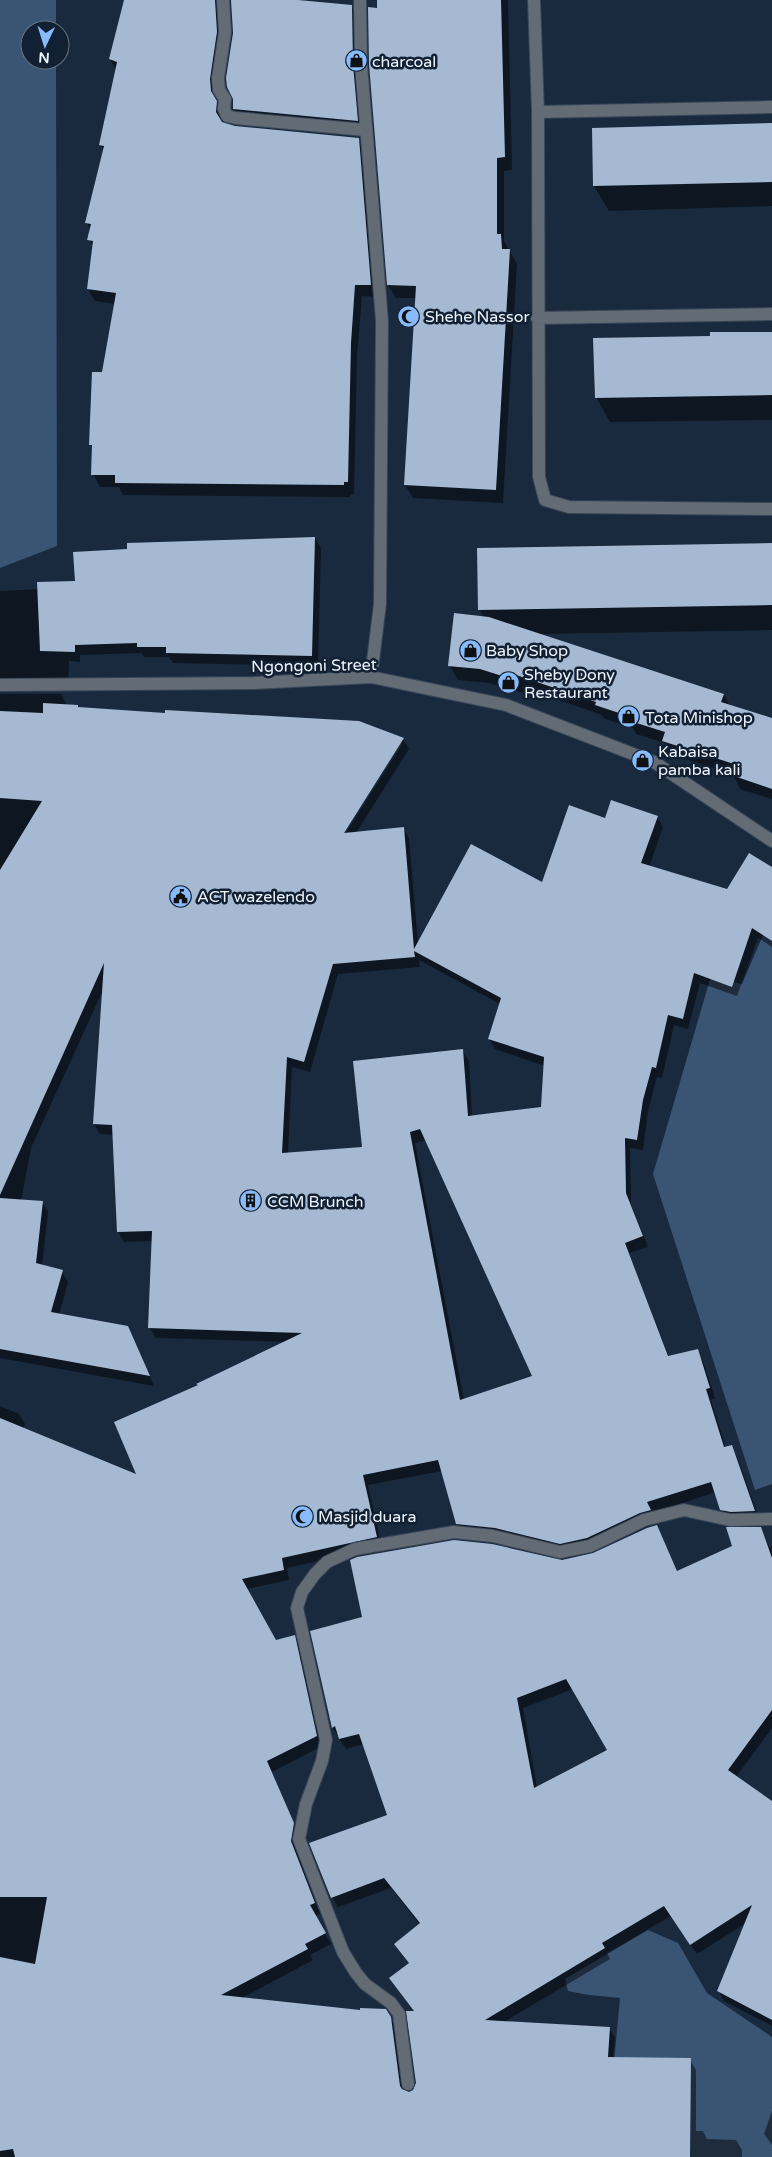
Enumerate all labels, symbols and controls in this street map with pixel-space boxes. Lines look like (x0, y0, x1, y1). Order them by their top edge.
north arrow (20, 20, 70, 70)
text: N (38, 49, 50, 66)
shop icon: charcoal (344, 49, 368, 73)
place label: charcoal (372, 52, 436, 72)
mosque icon: Shehe Nassor (397, 304, 421, 328)
place label: Shehe Nassor (425, 307, 530, 327)
shop icon: Baby Shop (458, 638, 482, 662)
place label: Baby Shop (486, 641, 568, 661)
street label: Ngongoni Street (251, 655, 377, 677)
place label: Sheby Dony Restaurant (524, 665, 615, 703)
shop icon: Sheby Dony Restaurant (496, 671, 520, 695)
shop icon: Tota Minishop (617, 705, 641, 729)
place label: Tota Minishop (645, 708, 753, 728)
place label: Kabaisa pamba kali (658, 742, 741, 780)
shop icon: Kabaisa pamba kali (630, 748, 654, 772)
public building icon: ACT wazelendo (169, 884, 193, 908)
place label: ACT wazelendo (197, 887, 315, 907)
building icon: CCM Brunch (239, 1189, 263, 1213)
place label: CCM Brunch (267, 1192, 363, 1212)
mosque icon: Masjid duara (290, 1504, 314, 1528)
place label: Masjid duara (318, 1507, 416, 1527)

